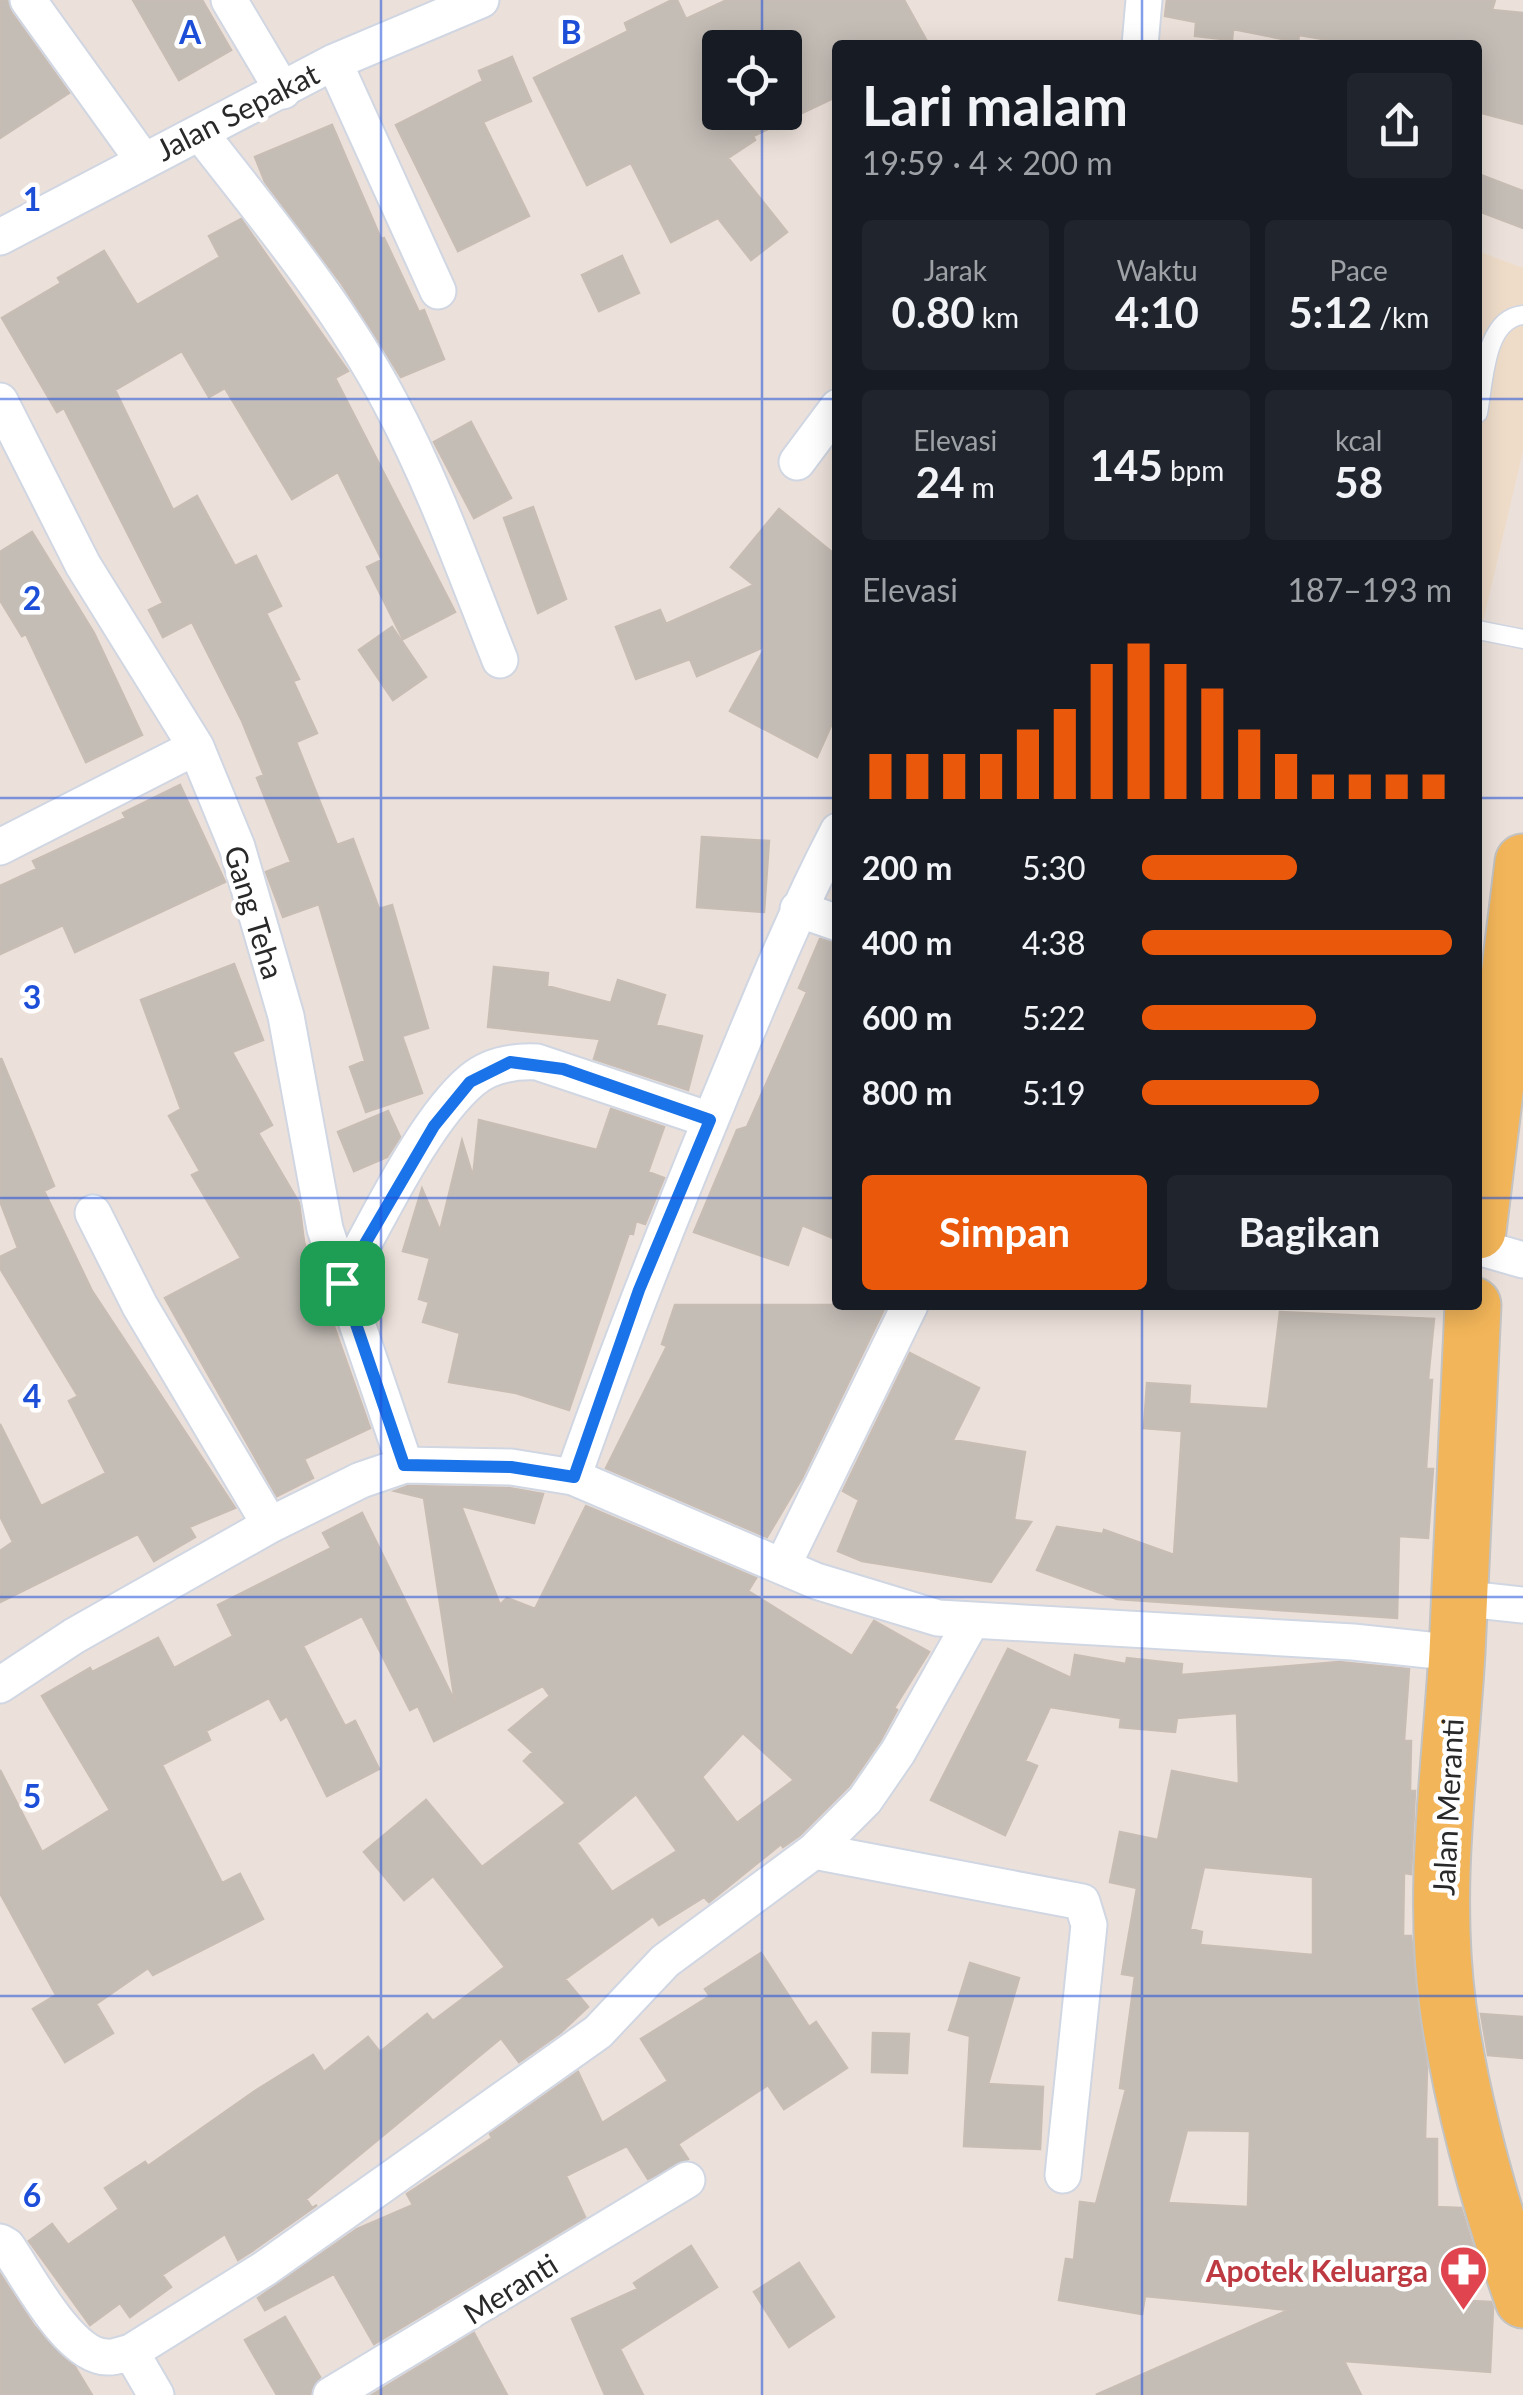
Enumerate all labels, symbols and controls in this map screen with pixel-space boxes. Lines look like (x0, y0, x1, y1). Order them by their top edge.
text: A (178, 12, 202, 51)
text: B (560, 12, 582, 51)
map controls (702, 30, 802, 130)
button: locate (702, 30, 802, 130)
street label: Jalan Sepakat (150, 54, 325, 167)
text: Lari malam (862, 72, 1128, 138)
button: share (1347, 73, 1452, 178)
text: 19:59 · 4 × 200 m (862, 143, 1113, 182)
text: 1 (23, 179, 41, 218)
text: Jarak (924, 253, 987, 287)
text: Waktu (1116, 253, 1198, 287)
text: Pace (1330, 253, 1388, 287)
text: 0.80 (892, 287, 975, 337)
text: 4:10 (1115, 287, 1199, 337)
text: 5:12 (1288, 287, 1372, 337)
text: km (975, 300, 1019, 334)
text: /km (1372, 300, 1429, 334)
text: Elevasi (913, 423, 997, 457)
text: kcal (1335, 423, 1382, 457)
text: 145 (1090, 440, 1163, 490)
text: bpm (1163, 453, 1224, 487)
text: 24 (916, 457, 965, 507)
text: 58 (1334, 457, 1383, 507)
text: m (965, 470, 995, 504)
text: Elevasi (862, 570, 958, 609)
text: 187–193 m (1288, 570, 1452, 609)
text: 2 (23, 578, 41, 617)
street label: Gang Teha (218, 841, 292, 983)
text: 200 m (862, 848, 952, 887)
text: 5:30 (1022, 848, 1086, 887)
text: 400 m (862, 923, 952, 962)
text: 4:38 (1022, 923, 1086, 962)
text: 3 (23, 977, 41, 1016)
text: 600 m (862, 998, 952, 1037)
text: 5:22 (1022, 998, 1086, 1037)
text: 800 m (862, 1073, 952, 1112)
text: 5:19 (1022, 1073, 1086, 1112)
button: Simpan (862, 1175, 1147, 1290)
button: Bagikan (1167, 1175, 1452, 1290)
pin (300, 1241, 385, 1326)
icon: arrive (315, 1256, 370, 1311)
text: 4 (23, 1376, 41, 1415)
street label: Jalan Meranti (1424, 1718, 1470, 1896)
text: 5 (23, 1776, 41, 1815)
text: 6 (23, 2175, 41, 2214)
pharmacy icon: Apotek Keluarga (1437, 2244, 1489, 2312)
street label: Meranti (456, 2245, 564, 2331)
place label: Apotek Keluarga (1205, 2252, 1428, 2288)

